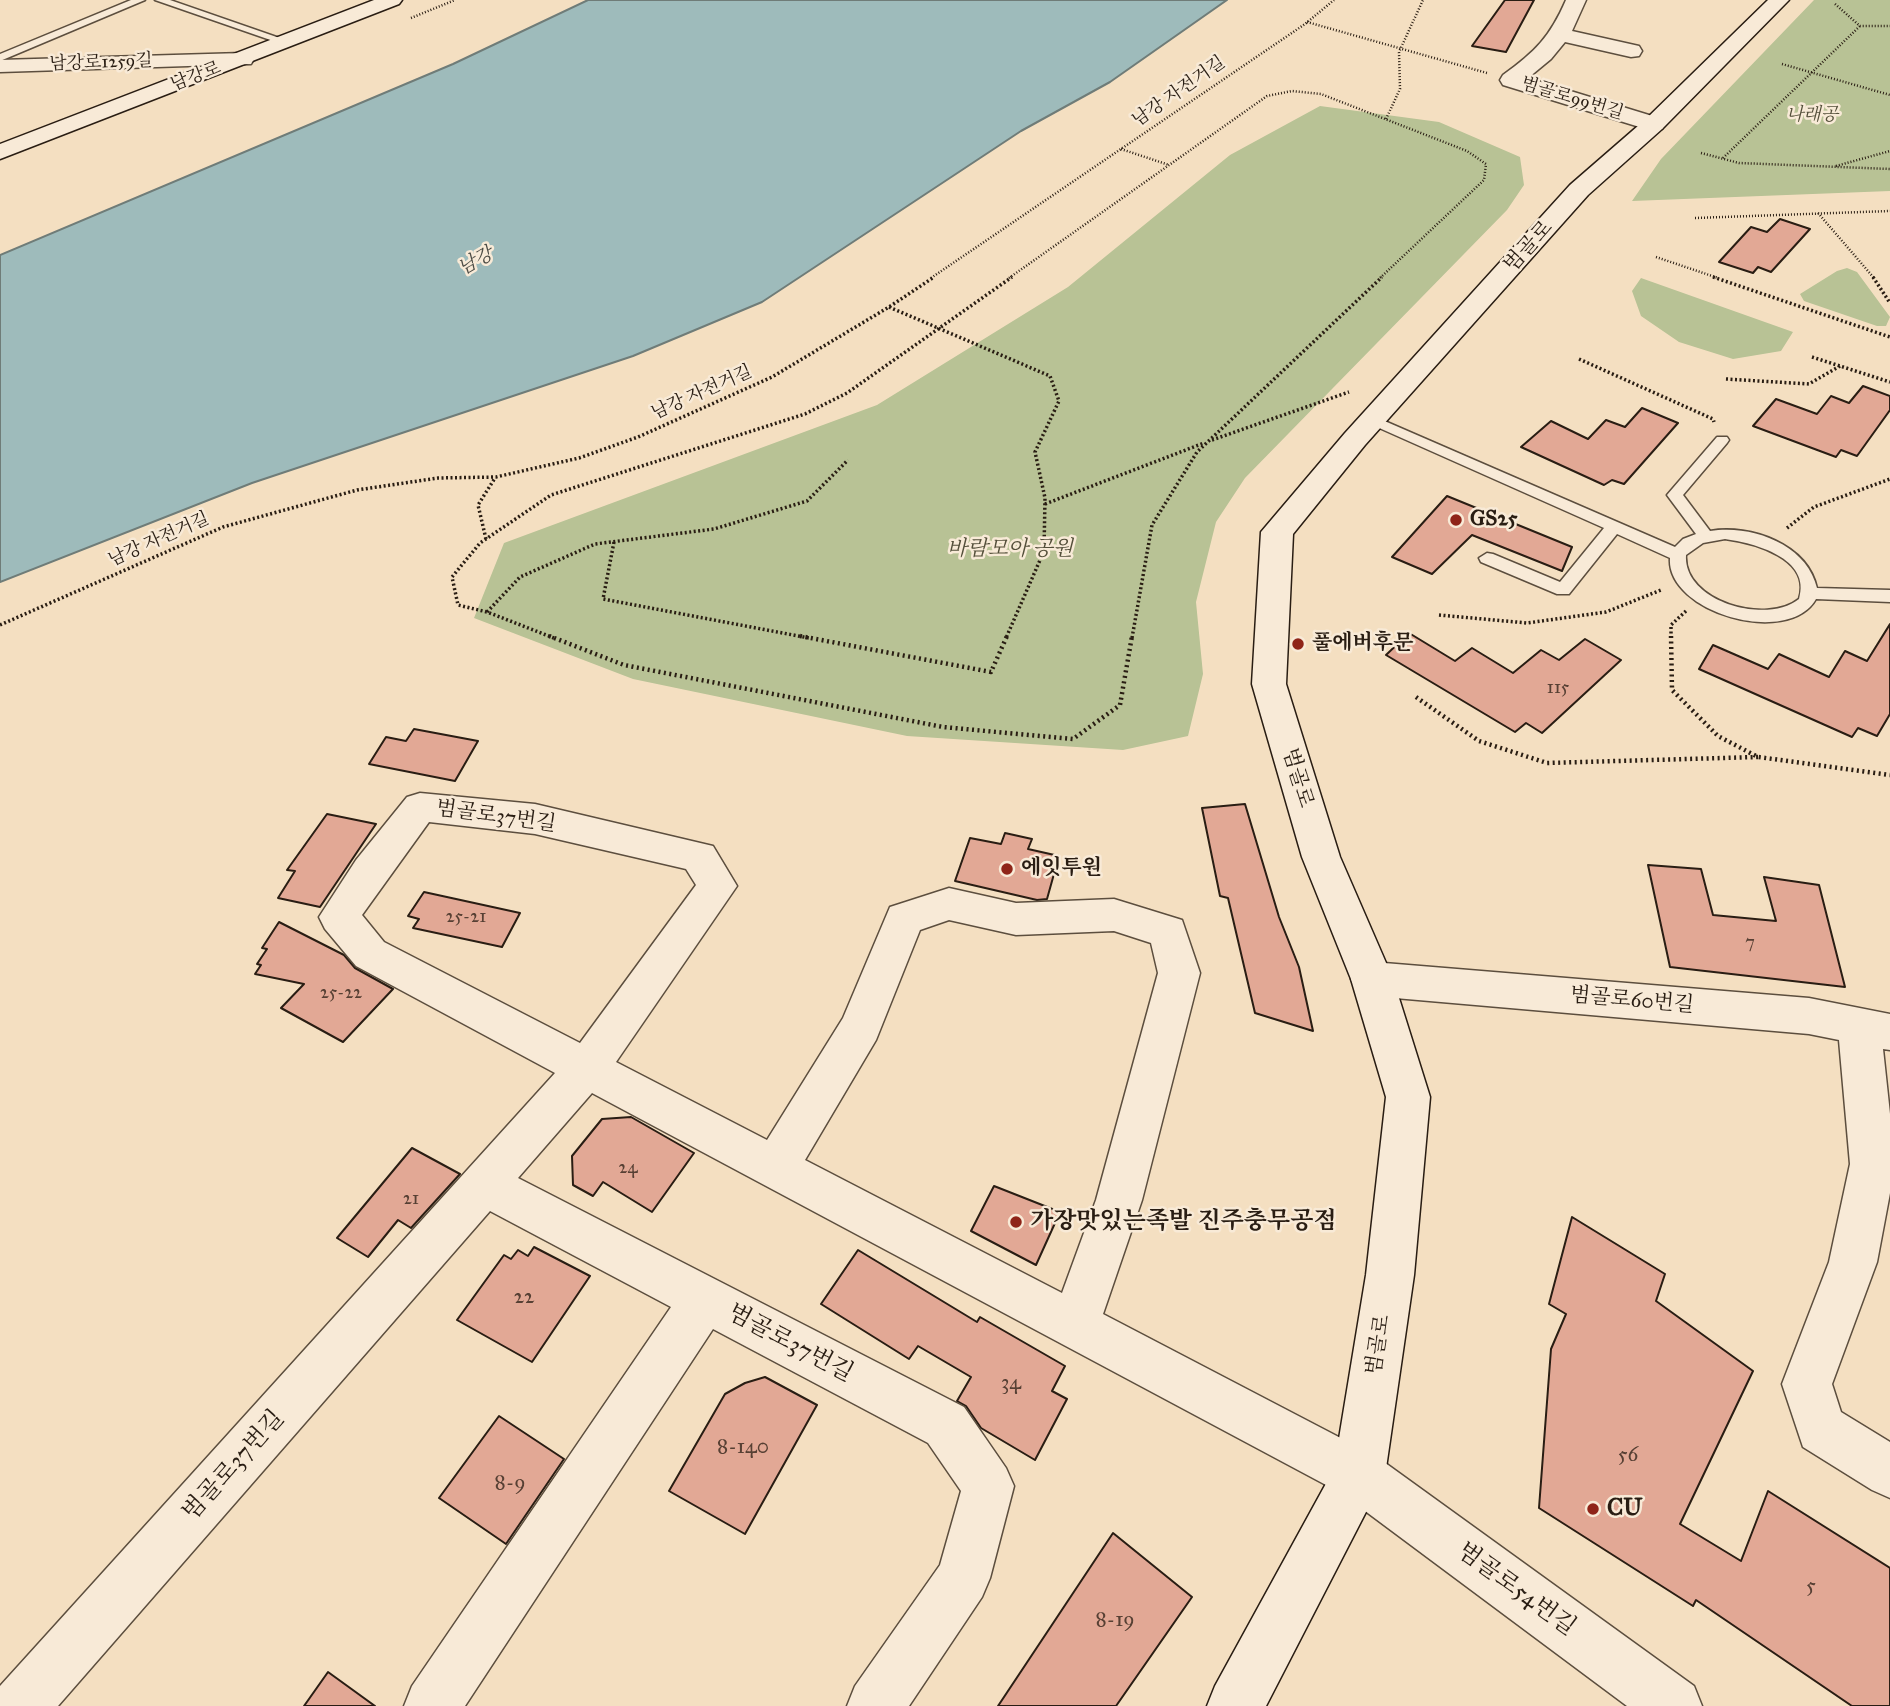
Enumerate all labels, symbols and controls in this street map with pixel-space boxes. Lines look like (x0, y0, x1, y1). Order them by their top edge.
street label: 남강로1259길 (49, 50, 153, 76)
street label: 남강 자전거길 (1128, 52, 1230, 132)
street label: 남강로 (168, 58, 224, 96)
street label: 범골로99번길 (1518, 73, 1626, 125)
park label: 나래공 (1786, 105, 1838, 127)
street label: 범골로 (1499, 216, 1559, 278)
water label: 남강 (454, 243, 498, 281)
street label: 남강 자전거길 (648, 361, 756, 425)
place label: GS25 (1470, 507, 1517, 533)
street label: 남강 자전거길 (105, 508, 213, 572)
marker: GS25 (1448, 512, 1464, 528)
park label: 바람모아 공원 (947, 537, 1073, 563)
place label: 풀에버후문 (1312, 631, 1413, 657)
marker: 풀에버후문 (1290, 636, 1306, 652)
house number: 115 (1547, 678, 1569, 700)
street label: 범골로 (1276, 745, 1318, 811)
street label: 범골로37번길 (434, 796, 558, 838)
place label: 에잇투원 (1021, 856, 1102, 882)
marker: 에잇투원 (999, 861, 1015, 877)
house number: 25-21 (446, 907, 486, 929)
house number: 7 (1745, 933, 1755, 955)
house number: 25-22 (320, 983, 362, 1005)
street label: 범골로60번길 (1569, 983, 1695, 1019)
house number: 24 (619, 1158, 637, 1180)
house number: 21 (403, 1189, 419, 1211)
place label: 가장맛있는족발 진주충무공점 (1030, 1208, 1337, 1236)
marker: 가장맛있는족발 진주충무공점 (1008, 1214, 1024, 1230)
house number: 22 (514, 1285, 534, 1311)
street label: 범골로37번길 (722, 1299, 858, 1389)
street label: 범골로 (1362, 1313, 1396, 1377)
house number: 34 (1001, 1371, 1021, 1397)
street label: 범골로37번길 (177, 1405, 291, 1527)
house number: 8-140 (717, 1435, 769, 1461)
house number: 56 (1618, 1443, 1638, 1469)
house number: 8-9 (494, 1471, 526, 1497)
place label: CU (1607, 1495, 1642, 1523)
marker: CU (1585, 1501, 1601, 1517)
street label: 범골로54번길 (1451, 1537, 1581, 1643)
house number: 5 (1806, 1574, 1816, 1600)
house number: 8-19 (1095, 1608, 1135, 1634)

